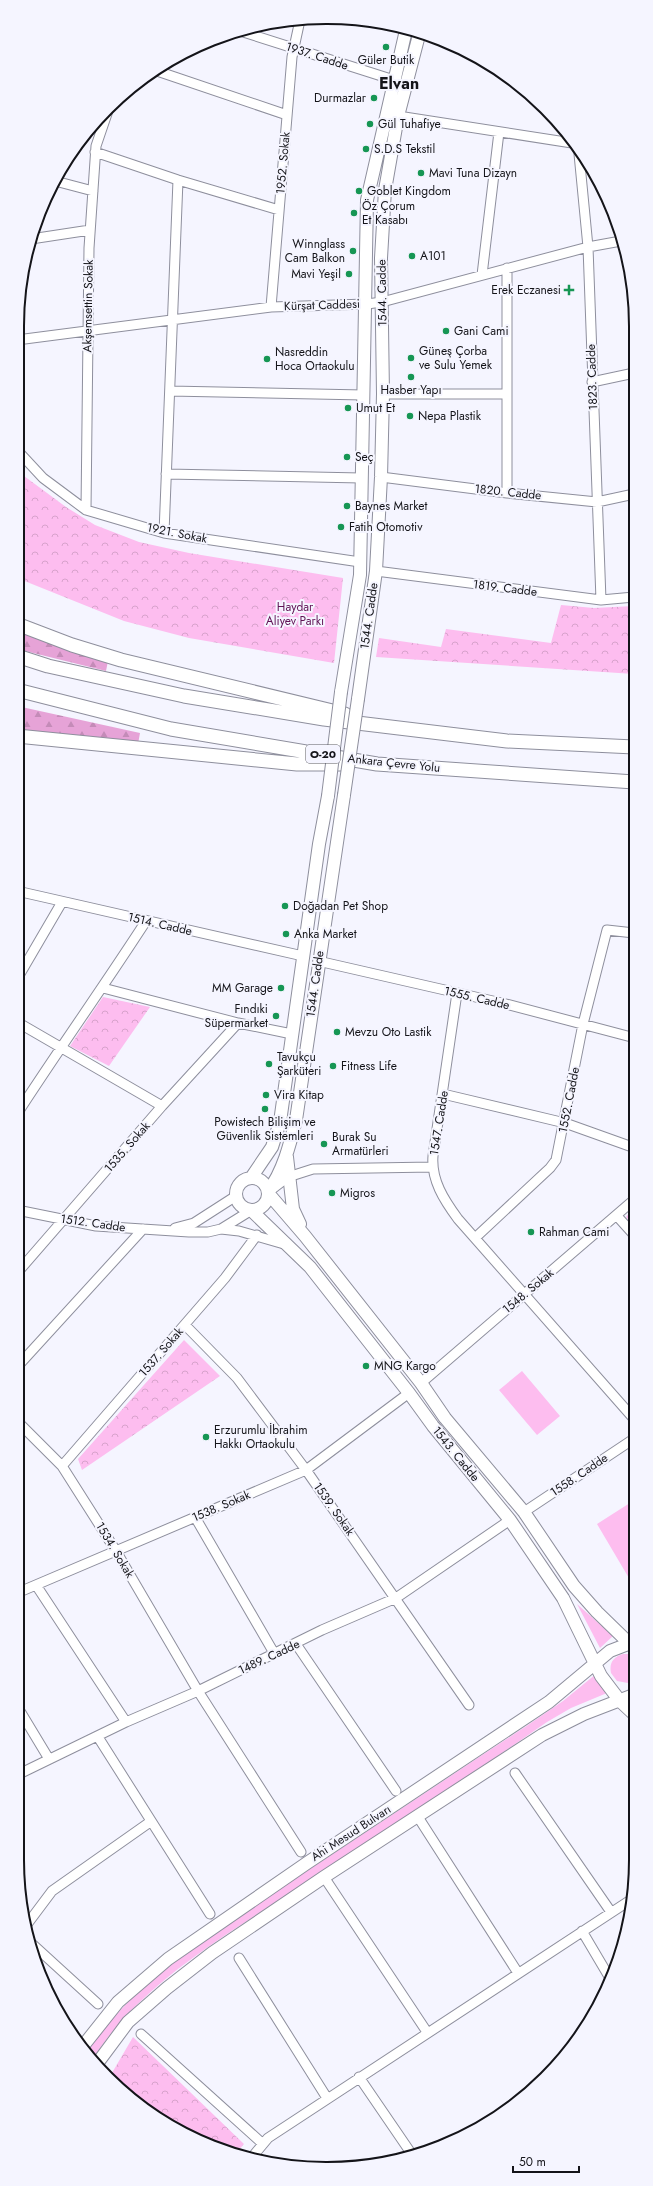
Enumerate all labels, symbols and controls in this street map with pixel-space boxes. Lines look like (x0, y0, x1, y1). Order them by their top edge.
street label: 1937. Cadde (283, 37, 351, 75)
marker: Güler Butik (381, 42, 391, 52)
place label: Güler Butik (358, 51, 415, 69)
district label: Elvan (379, 72, 419, 95)
place label: Durmazlar (314, 89, 367, 107)
marker: Durmazlar (369, 93, 379, 103)
place label: Gül Tuhafiye (378, 115, 441, 133)
marker: Gül Tuhafiye (365, 119, 375, 129)
street label: 1952. Sokak (271, 130, 295, 195)
place label: S.D.S Tekstil (374, 140, 435, 158)
marker: S.D.S Tekstil (361, 144, 371, 154)
place label: Mavi Tuna Dizayn (429, 164, 517, 182)
marker: Mavi Tuna Dizayn (416, 168, 426, 178)
place label: Goblet Kingdom (367, 182, 451, 200)
marker: Goblet Kingdom (354, 186, 364, 196)
place label: Öz Çorum Et Kasabı (362, 197, 415, 229)
marker: Öz Çorum Et Kasabı (349, 208, 359, 218)
place label: Winnglass Cam Balkon (285, 235, 345, 267)
marker: Winnglass Cam Balkon (348, 246, 358, 256)
place label: A101 (420, 247, 446, 265)
marker: A101 (407, 251, 417, 261)
street label: Akşemsettin Sokak (78, 259, 98, 353)
street label: 1544. Cadde (372, 259, 392, 327)
place label: Mavi Yeşil (291, 265, 341, 283)
marker: Mavi Yeşil (344, 269, 354, 279)
place label: Erek Eczanesi (491, 281, 561, 299)
marker: Erek Eczanesi (564, 285, 574, 295)
street label: Kürşat Caddesi (284, 295, 360, 315)
place label: Gani Cami (454, 322, 509, 340)
marker: Gani Cami (441, 326, 451, 336)
place label: Güneş Çorba ve Sulu Yemek (419, 342, 493, 374)
place label: Nasreddin Hoca Ortaokulu (275, 343, 355, 375)
street label: 1823. Cadde (582, 344, 602, 410)
marker: Güneş Çorba ve Sulu Yemek (406, 353, 416, 363)
marker: Nasreddin Hoca Ortaokulu (262, 354, 272, 364)
marker: Hasber Yapı (406, 372, 416, 382)
place label: Hasber Yapı (380, 381, 442, 399)
place label: Umut Et (356, 399, 395, 417)
marker: Umut Et (343, 403, 353, 413)
place label: Nepa Plastik (418, 407, 482, 425)
marker: Nepa Plastik (405, 411, 415, 421)
place label: Seç (355, 448, 374, 466)
marker: Seç (342, 452, 352, 462)
street label: 1820. Cadde (474, 480, 542, 504)
place label: Baynes Market (355, 497, 427, 515)
marker: Baynes Market (342, 501, 352, 511)
street label: 1921. Sokak (145, 518, 209, 548)
place label: Fatih Otomotiv (349, 518, 423, 536)
marker: Fatih Otomotiv (336, 522, 346, 532)
street label: 1819. Cadde (472, 575, 538, 601)
street label: 1544. Cadde (355, 581, 383, 651)
park label: Haydar Aliyev Parkı (266, 598, 324, 630)
road number: O-20 (306, 745, 340, 763)
street label: Ankara Çevre Yolu (347, 749, 441, 777)
place label: Doğadan Pet Shop (293, 897, 388, 915)
marker: Doğadan Pet Shop (280, 901, 290, 911)
street label: 1514. Cadde (126, 908, 194, 940)
place label: Anka Market (294, 925, 357, 943)
marker: Anka Market (281, 929, 291, 939)
street label: 1544. Cadde (301, 949, 329, 1019)
place label: MM Garage (212, 979, 273, 997)
street label: 1555. Cadde (442, 982, 512, 1014)
marker: MM Garage (276, 983, 286, 993)
place label: Fındıki Süpermarket (205, 1000, 268, 1032)
marker: Fındıki Süpermarket (271, 1011, 281, 1021)
place label: Mevzu Oto Lastik (345, 1023, 432, 1041)
marker: Mevzu Oto Lastik (332, 1027, 342, 1037)
place label: Tavukçu Şarküteri (277, 1048, 321, 1080)
place label: Fitness Life (341, 1057, 397, 1075)
marker: Tavukçu Şarküteri (264, 1059, 274, 1069)
marker: Fitness Life (328, 1061, 338, 1071)
street label: 1552. Cadde (554, 1065, 584, 1135)
place label: Vira Kitap (274, 1086, 324, 1104)
street label: 1547. Cadde (425, 1089, 453, 1157)
marker: Vira Kitap (261, 1090, 271, 1100)
marker: Powistech Bilişim ve Güvenlik Sistemleri (260, 1104, 270, 1114)
place label: Powistech Bilişim ve Güvenlik Sistemleri (214, 1113, 316, 1145)
street label: 1535. Sokak (100, 1117, 155, 1176)
place label: Burak Su Armatürleri (332, 1128, 389, 1160)
marker: Burak Su Armatürleri (319, 1139, 329, 1149)
place label: Migros (340, 1184, 375, 1202)
marker: Migros (327, 1188, 337, 1198)
street label: 1512. Cadde (59, 1210, 127, 1236)
place label: Rahman Cami (539, 1223, 609, 1241)
marker: Rahman Cami (526, 1227, 536, 1237)
street label: 1548. Sokak (498, 1264, 558, 1318)
street label: 1537. Sokak (134, 1323, 188, 1381)
place label: MNG Kargo (374, 1357, 436, 1375)
marker: MNG Kargo (361, 1361, 371, 1371)
place label: Erzurumlu İbrahim Hakkı Ortaokulu (214, 1421, 308, 1453)
street label: 1543. Cadde (428, 1422, 484, 1486)
marker: Erzurumlu İbrahim Hakkı Ortaokulu (201, 1432, 211, 1442)
street label: 1558. Cadde (546, 1449, 612, 1501)
street label: 1539. Sokak (309, 1479, 359, 1540)
street label: 1538. Sokak (189, 1485, 254, 1526)
street label: 1534. Sokak (91, 1519, 139, 1582)
street label: 1489. Cadde (235, 1635, 303, 1679)
street label: Ahi Mesud Bulvarı (307, 1800, 395, 1866)
scale bar (513, 2148, 579, 2174)
text: 50 m (519, 2153, 546, 2171)

